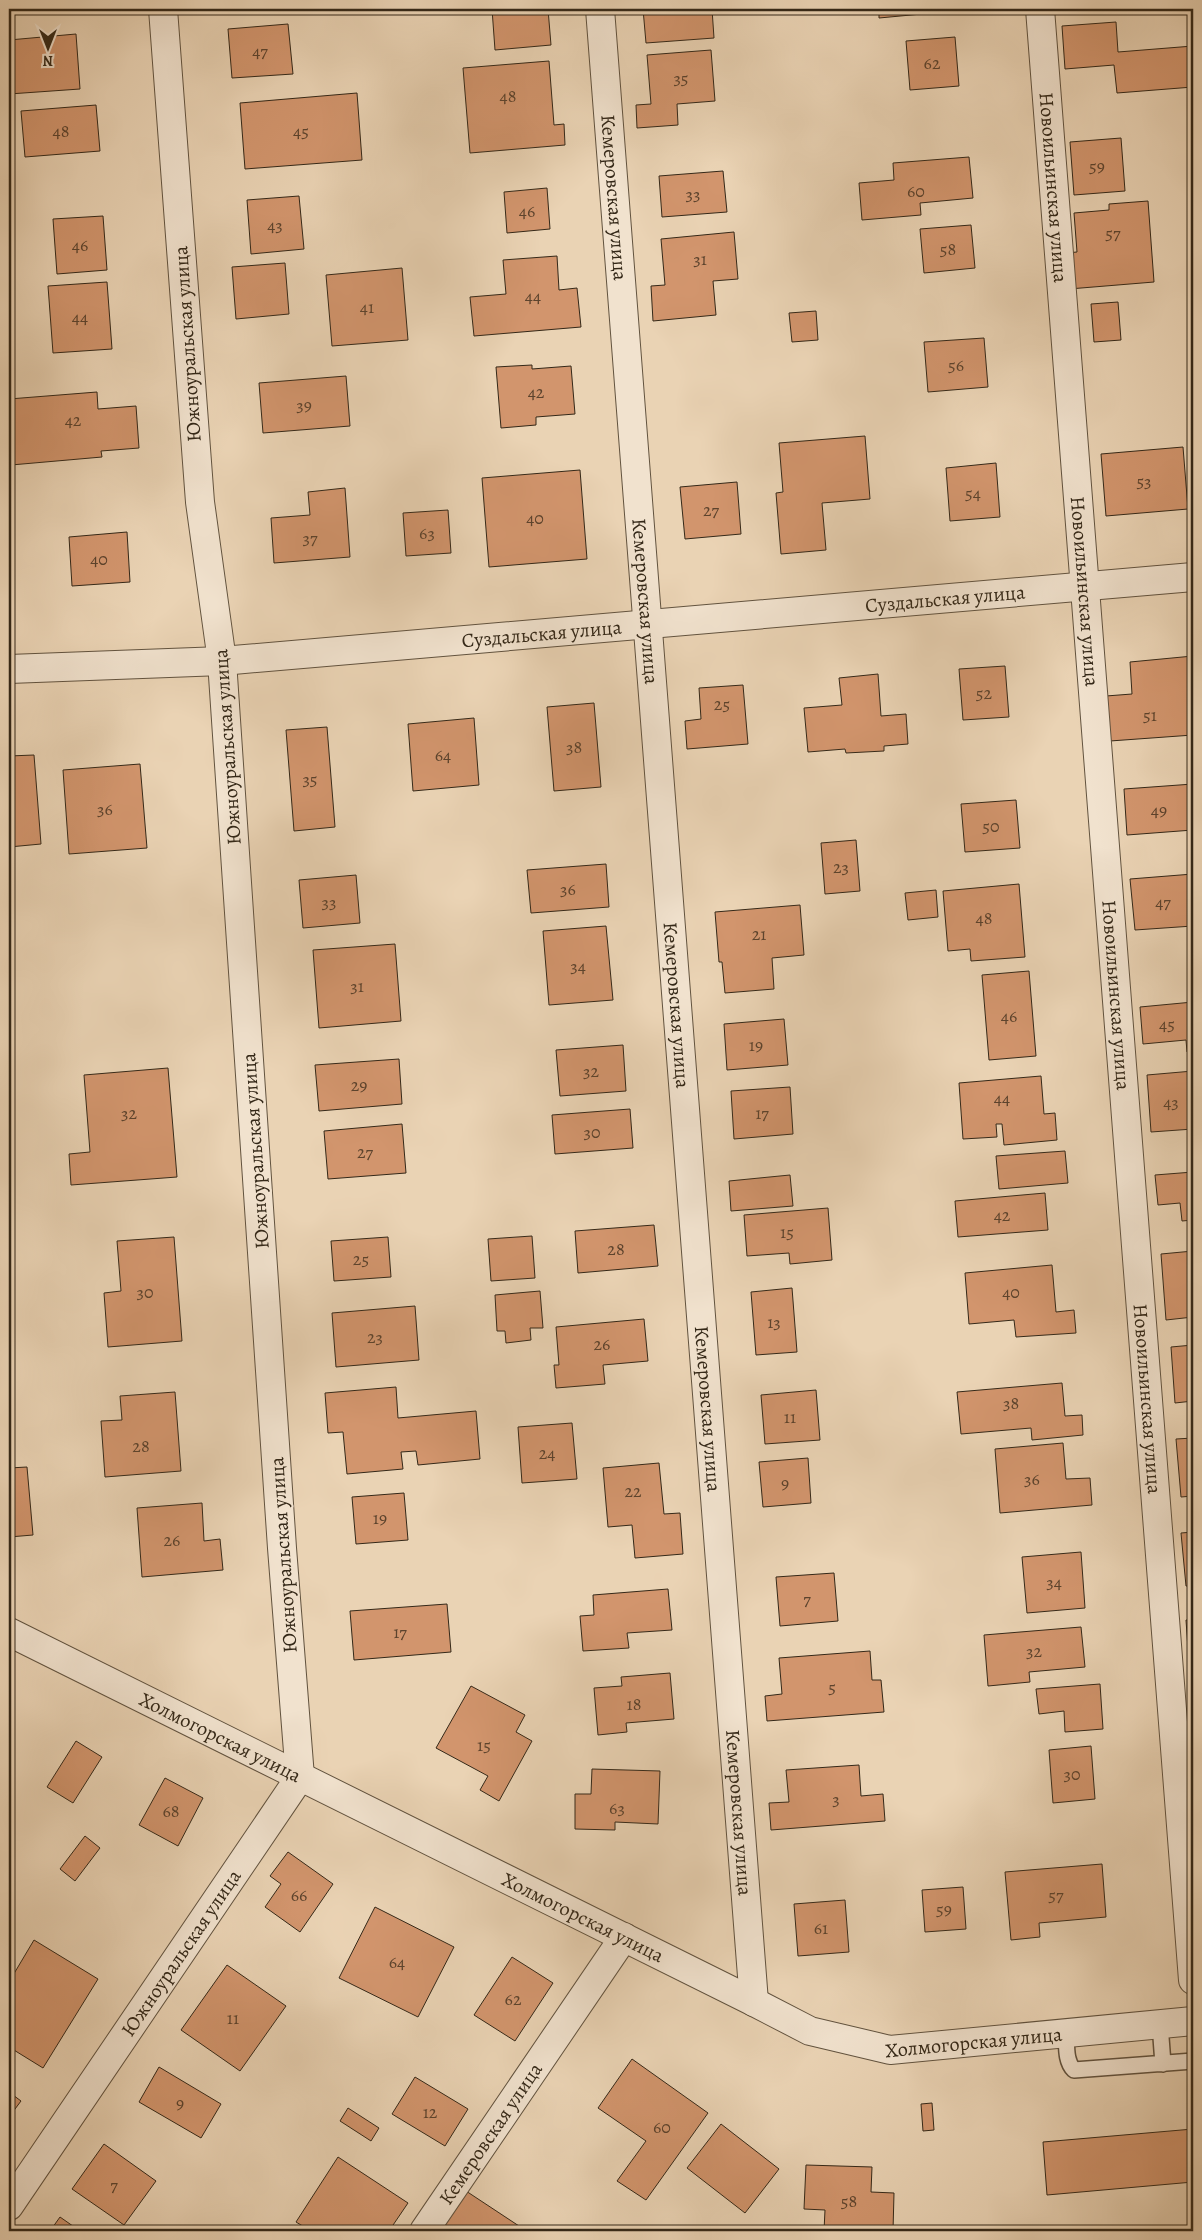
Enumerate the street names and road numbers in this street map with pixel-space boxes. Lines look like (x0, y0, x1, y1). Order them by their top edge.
street label: Новоильинская улица (1033, 91, 1074, 284)
street label: Кемеровская улица (594, 113, 634, 282)
street label: Южноуральская улица (167, 244, 208, 443)
street label: Новоильинская улица (1064, 495, 1106, 688)
street label: Кемеровская улица (625, 517, 665, 686)
street label: Суздальская улица (864, 579, 1027, 619)
street label: Суздальская улица (461, 613, 624, 654)
street label: Южноуральская улица (207, 647, 248, 846)
street label: Новоильинская улица (1095, 899, 1137, 1092)
street label: Кемеровская улица (657, 921, 696, 1090)
street label: Южноуральская улица (235, 1051, 276, 1250)
street label: Новоильинская улица (1127, 1303, 1168, 1496)
street label: Кемеровская улица (688, 1325, 728, 1494)
street label: Южноуральская улица (263, 1455, 304, 1654)
street label: Холмогорская улица (135, 1686, 306, 1789)
street label: Кемеровская улица (719, 1729, 759, 1898)
street label: Южноуральская улица (115, 1863, 248, 2042)
street label: Холмогорская улица (497, 1866, 669, 1970)
street label: Холмогорская улица (884, 2021, 1064, 2064)
street label: Кемеровская улица (433, 2057, 549, 2210)

